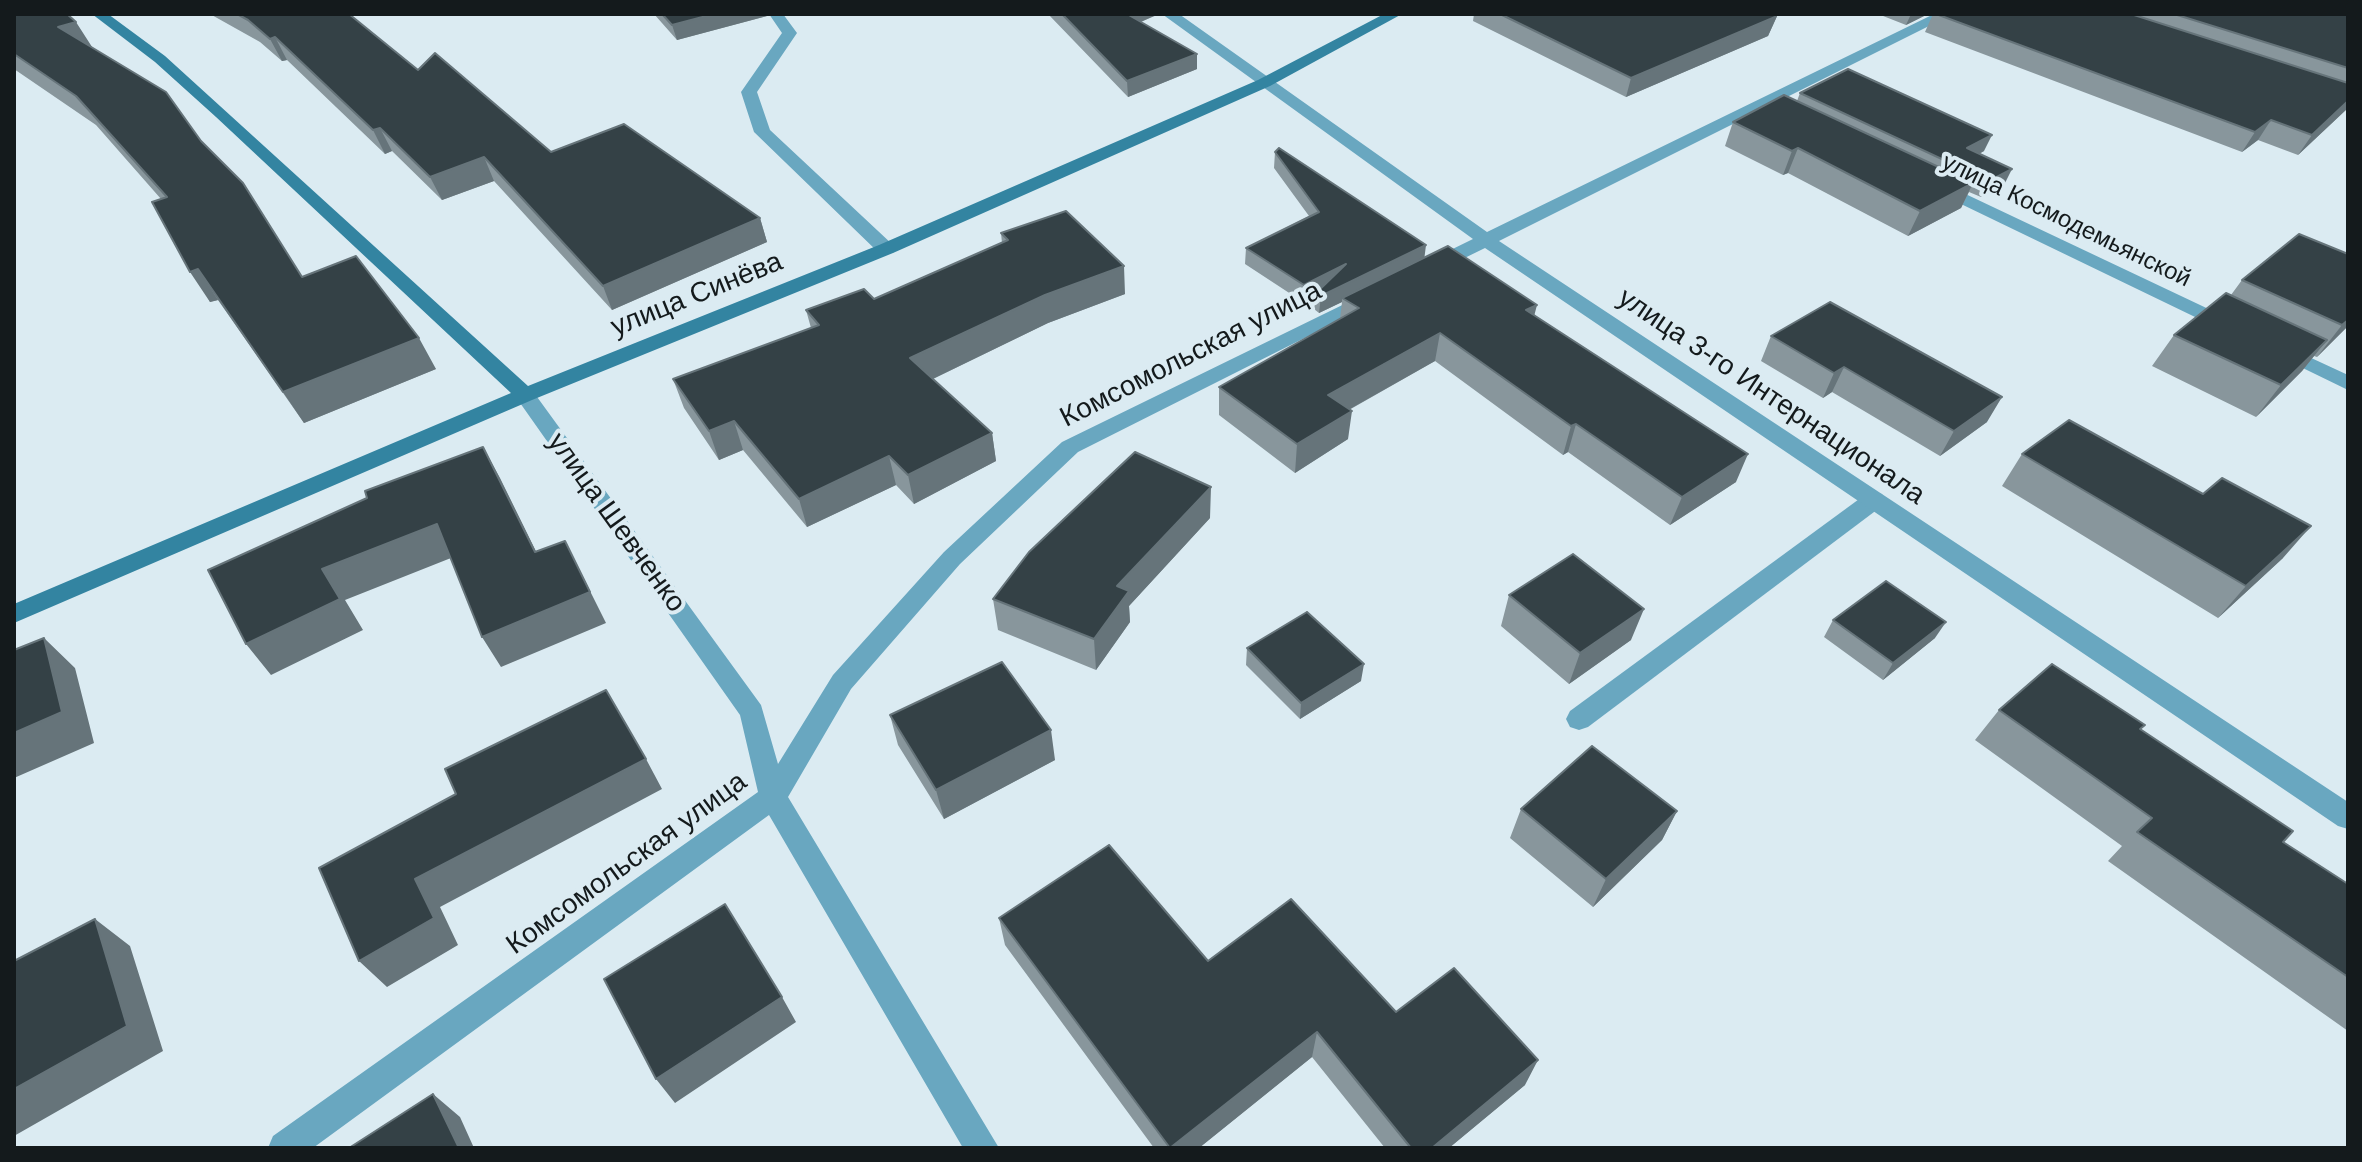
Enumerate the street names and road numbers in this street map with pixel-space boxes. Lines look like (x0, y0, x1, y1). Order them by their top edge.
street label: улица Космодемьянской (1937, 148, 2195, 294)
street label: улица Синёва (606, 245, 788, 345)
street label: Комсомольская улица (1055, 275, 1327, 435)
street label: улица 3-го Интернационала (1611, 282, 1931, 512)
street label: улица Шевченко (540, 427, 692, 619)
street label: Комсомольская улица (500, 766, 754, 962)

